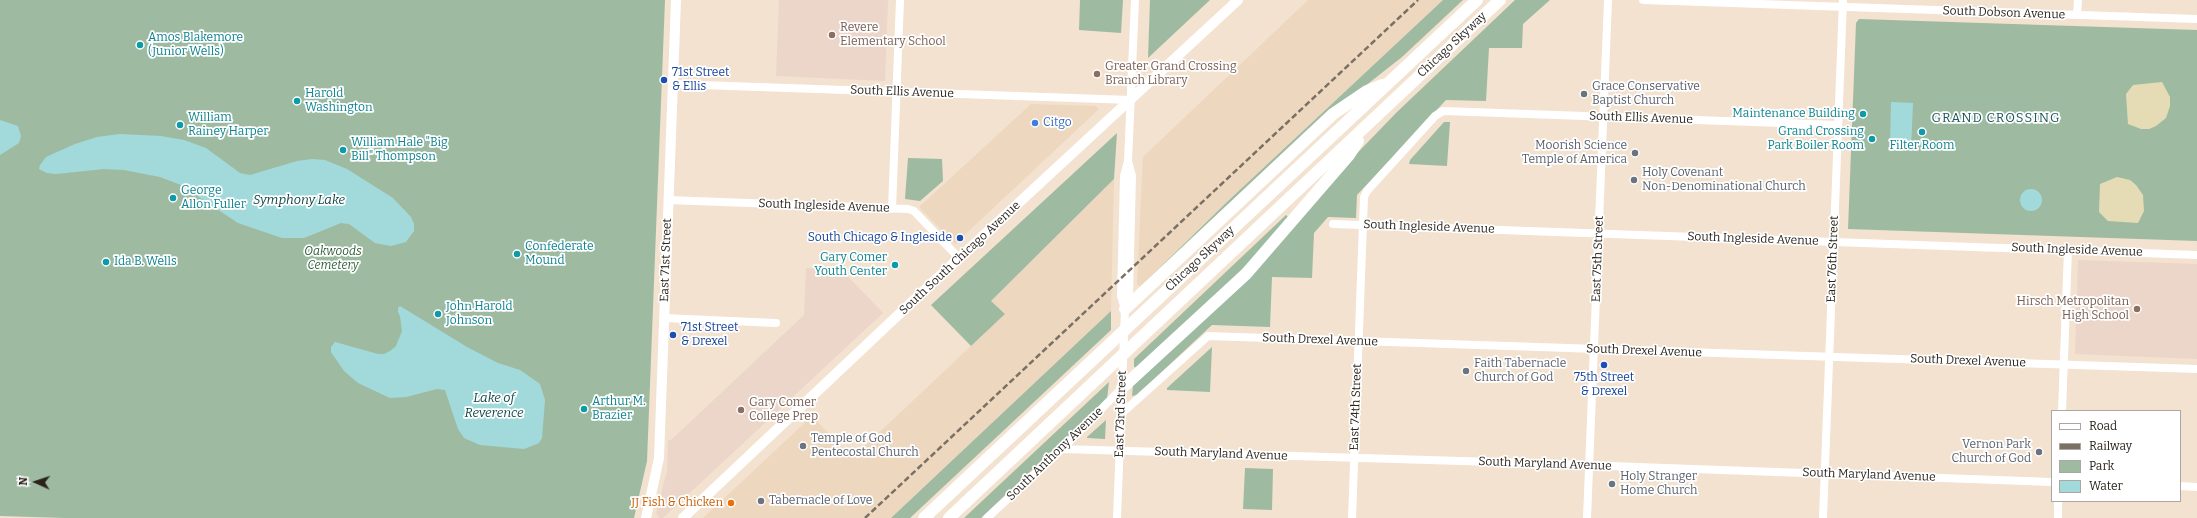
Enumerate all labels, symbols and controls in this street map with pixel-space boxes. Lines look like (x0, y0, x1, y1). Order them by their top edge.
street label: South Dobson Avenue (1942, 4, 2066, 22)
street label: Chicago Skyway (1414, 9, 1490, 81)
place label: Revere Elementary School (840, 21, 946, 49)
marker: Revere Elementary School (827, 30, 837, 40)
place label: Amos Blakemore (Junior Wells) (148, 31, 243, 59)
marker: Amos Blakemore (Junior Wells) (135, 40, 145, 50)
place label: Greater Grand Crossing Branch Library (1105, 60, 1237, 88)
place label: 71st Street & Ellis (672, 66, 729, 94)
marker: Greater Grand Crossing Branch Library (1092, 69, 1102, 79)
marker: 71st Street & Ellis (659, 75, 669, 85)
place label: Grace Conservative Baptist Church (1592, 80, 1700, 108)
street label: South Ellis Avenue (850, 83, 954, 101)
place label: Harold Washington (305, 87, 373, 115)
marker: Grace Conservative Baptist Church (1579, 89, 1589, 99)
marker: Harold Washington (292, 96, 302, 106)
place label: Maintenance Building (1732, 107, 1855, 121)
street label: South Ellis Avenue (1589, 109, 1693, 127)
marker: Maintenance Building (1858, 109, 1868, 119)
district label: GRAND CROSSING (1931, 110, 2061, 126)
place label: William Rainey Harper (188, 111, 269, 139)
place label: Citgo (1043, 116, 1072, 130)
marker: Citgo (1030, 118, 1040, 128)
marker: William Rainey Harper (175, 120, 185, 130)
place label: Grand Crossing Park Boiler Room (1768, 125, 1864, 153)
marker: Filter Room (1917, 127, 1927, 137)
marker: Grand Crossing Park Boiler Room (1867, 134, 1877, 144)
place label: William Hale "Big Bill" Thompson (351, 136, 448, 164)
place label: Moorish Science Temple of America (1522, 139, 1627, 167)
place label: Filter Room (1890, 139, 1954, 153)
marker: William Hale "Big Bill" Thompson (338, 145, 348, 155)
marker: Moorish Science Temple of America (1630, 148, 1640, 158)
place label: Holy Covenant Non-Denominational Church (1642, 166, 1806, 194)
marker: Holy Covenant Non-Denominational Church (1629, 175, 1639, 185)
place label: George Allon Fuller (181, 184, 246, 212)
water label: Symphony Lake (253, 192, 345, 208)
marker: George Allon Fuller (168, 193, 178, 203)
street label: South Ingleside Avenue (758, 197, 890, 215)
street label: South South Chicago Avenue (897, 198, 1023, 318)
street label: East 76th Street (1824, 215, 1842, 303)
street label: East 75th Street (1589, 216, 1607, 302)
street label: East 71st Street (657, 218, 675, 302)
street label: South Ingleside Avenue (1363, 218, 1495, 236)
street label: Chicago Skyway (1162, 223, 1238, 295)
street label: South Ingleside Avenue (1687, 230, 1819, 248)
place label: South Chicago & Ingleside (808, 231, 952, 245)
marker: South Chicago & Ingleside (955, 233, 965, 243)
place label: Confederate Mound (525, 240, 593, 268)
street label: South Ingleside Avenue (2011, 241, 2143, 259)
park label: Oakwoods Cemetery (304, 245, 362, 273)
marker: Confederate Mound (512, 249, 522, 259)
place label: Gary Comer Youth Center (814, 251, 887, 279)
place label: Ida B. Wells (114, 255, 177, 269)
marker: Ida B. Wells (101, 257, 111, 267)
marker: Gary Comer Youth Center (890, 260, 900, 270)
place label: Hirsch Metropolitan High School (2016, 295, 2129, 323)
place label: John Harold Johnson (446, 300, 513, 328)
marker: Hirsch Metropolitan High School (2132, 304, 2142, 314)
marker: John Harold Johnson (433, 309, 443, 319)
place label: 71st Street & Drexel (681, 321, 738, 349)
marker: 71st Street & Drexel (668, 330, 678, 340)
street label: South Drexel Avenue (1262, 331, 1378, 349)
street label: South Drexel Avenue (1586, 342, 1702, 360)
street label: South Drexel Avenue (1910, 352, 2026, 370)
place label: Faith Tabernacle Church of God (1474, 357, 1566, 385)
marker: 75th Street & Drexel (1599, 360, 1609, 370)
street label: East 74th Street (1347, 363, 1365, 451)
marker: Faith Tabernacle Church of God (1461, 366, 1471, 376)
street label: East 73rd Street (1112, 370, 1130, 458)
place label: 75th Street & Drexel (1574, 371, 1634, 399)
water label: Lake of Reverence (464, 390, 524, 421)
place label: Arthur M. Brazier (592, 395, 646, 423)
place label: Gary Comer College Prep (749, 396, 818, 424)
marker: Arthur M. Brazier (579, 404, 589, 414)
street label: South Anthony Avenue (1004, 404, 1106, 504)
marker: Gary Comer College Prep (736, 405, 746, 415)
legend (2051, 410, 2181, 502)
text: Road (2089, 419, 2117, 433)
place label: Temple of God Pentecostal Church (811, 432, 919, 460)
place label: Vernon Park Church of God (1952, 438, 2031, 466)
text: Railway (2089, 439, 2132, 453)
marker: Temple of God Pentecostal Church (798, 441, 808, 451)
street label: South Maryland Avenue (1154, 444, 1288, 464)
marker: Vernon Park Church of God (2034, 447, 2044, 457)
street label: South Maryland Avenue (1478, 454, 1612, 474)
text: Park (2089, 459, 2114, 473)
north arrow (16, 462, 56, 502)
street label: South Maryland Avenue (1802, 465, 1936, 485)
place label: Holy Stranger Home Church (1620, 470, 1697, 498)
text: N (17, 477, 30, 486)
marker: Holy Stranger Home Church (1607, 479, 1617, 489)
text: Water (2089, 479, 2123, 493)
place label: Tabernacle of Love (769, 494, 872, 508)
place label: JJ Fish & Chicken (631, 496, 723, 510)
marker: Tabernacle of Love (756, 496, 766, 506)
marker: JJ Fish & Chicken (726, 498, 736, 508)

